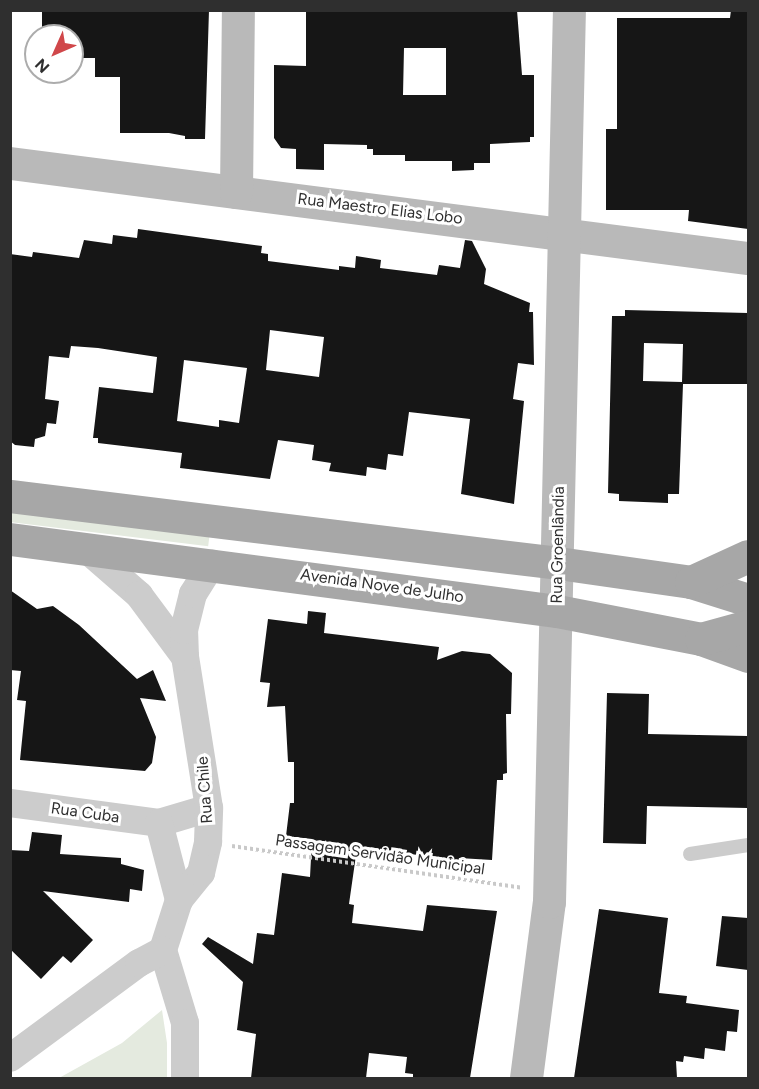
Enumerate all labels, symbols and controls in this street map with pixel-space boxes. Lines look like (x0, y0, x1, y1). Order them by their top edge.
north arrow (24, 24, 84, 84)
text: N (31, 55, 53, 77)
street label: Rua Maestro Elias Lobo (296, 189, 464, 229)
street label: Rua Groenlândia (547, 486, 569, 604)
street label: Avenida Nove de Julho (299, 565, 465, 607)
street label: Rua Chile (193, 756, 217, 824)
street label: Rua Cuba (49, 799, 121, 827)
street label: Passagem Servidão Municipal (274, 831, 486, 879)

